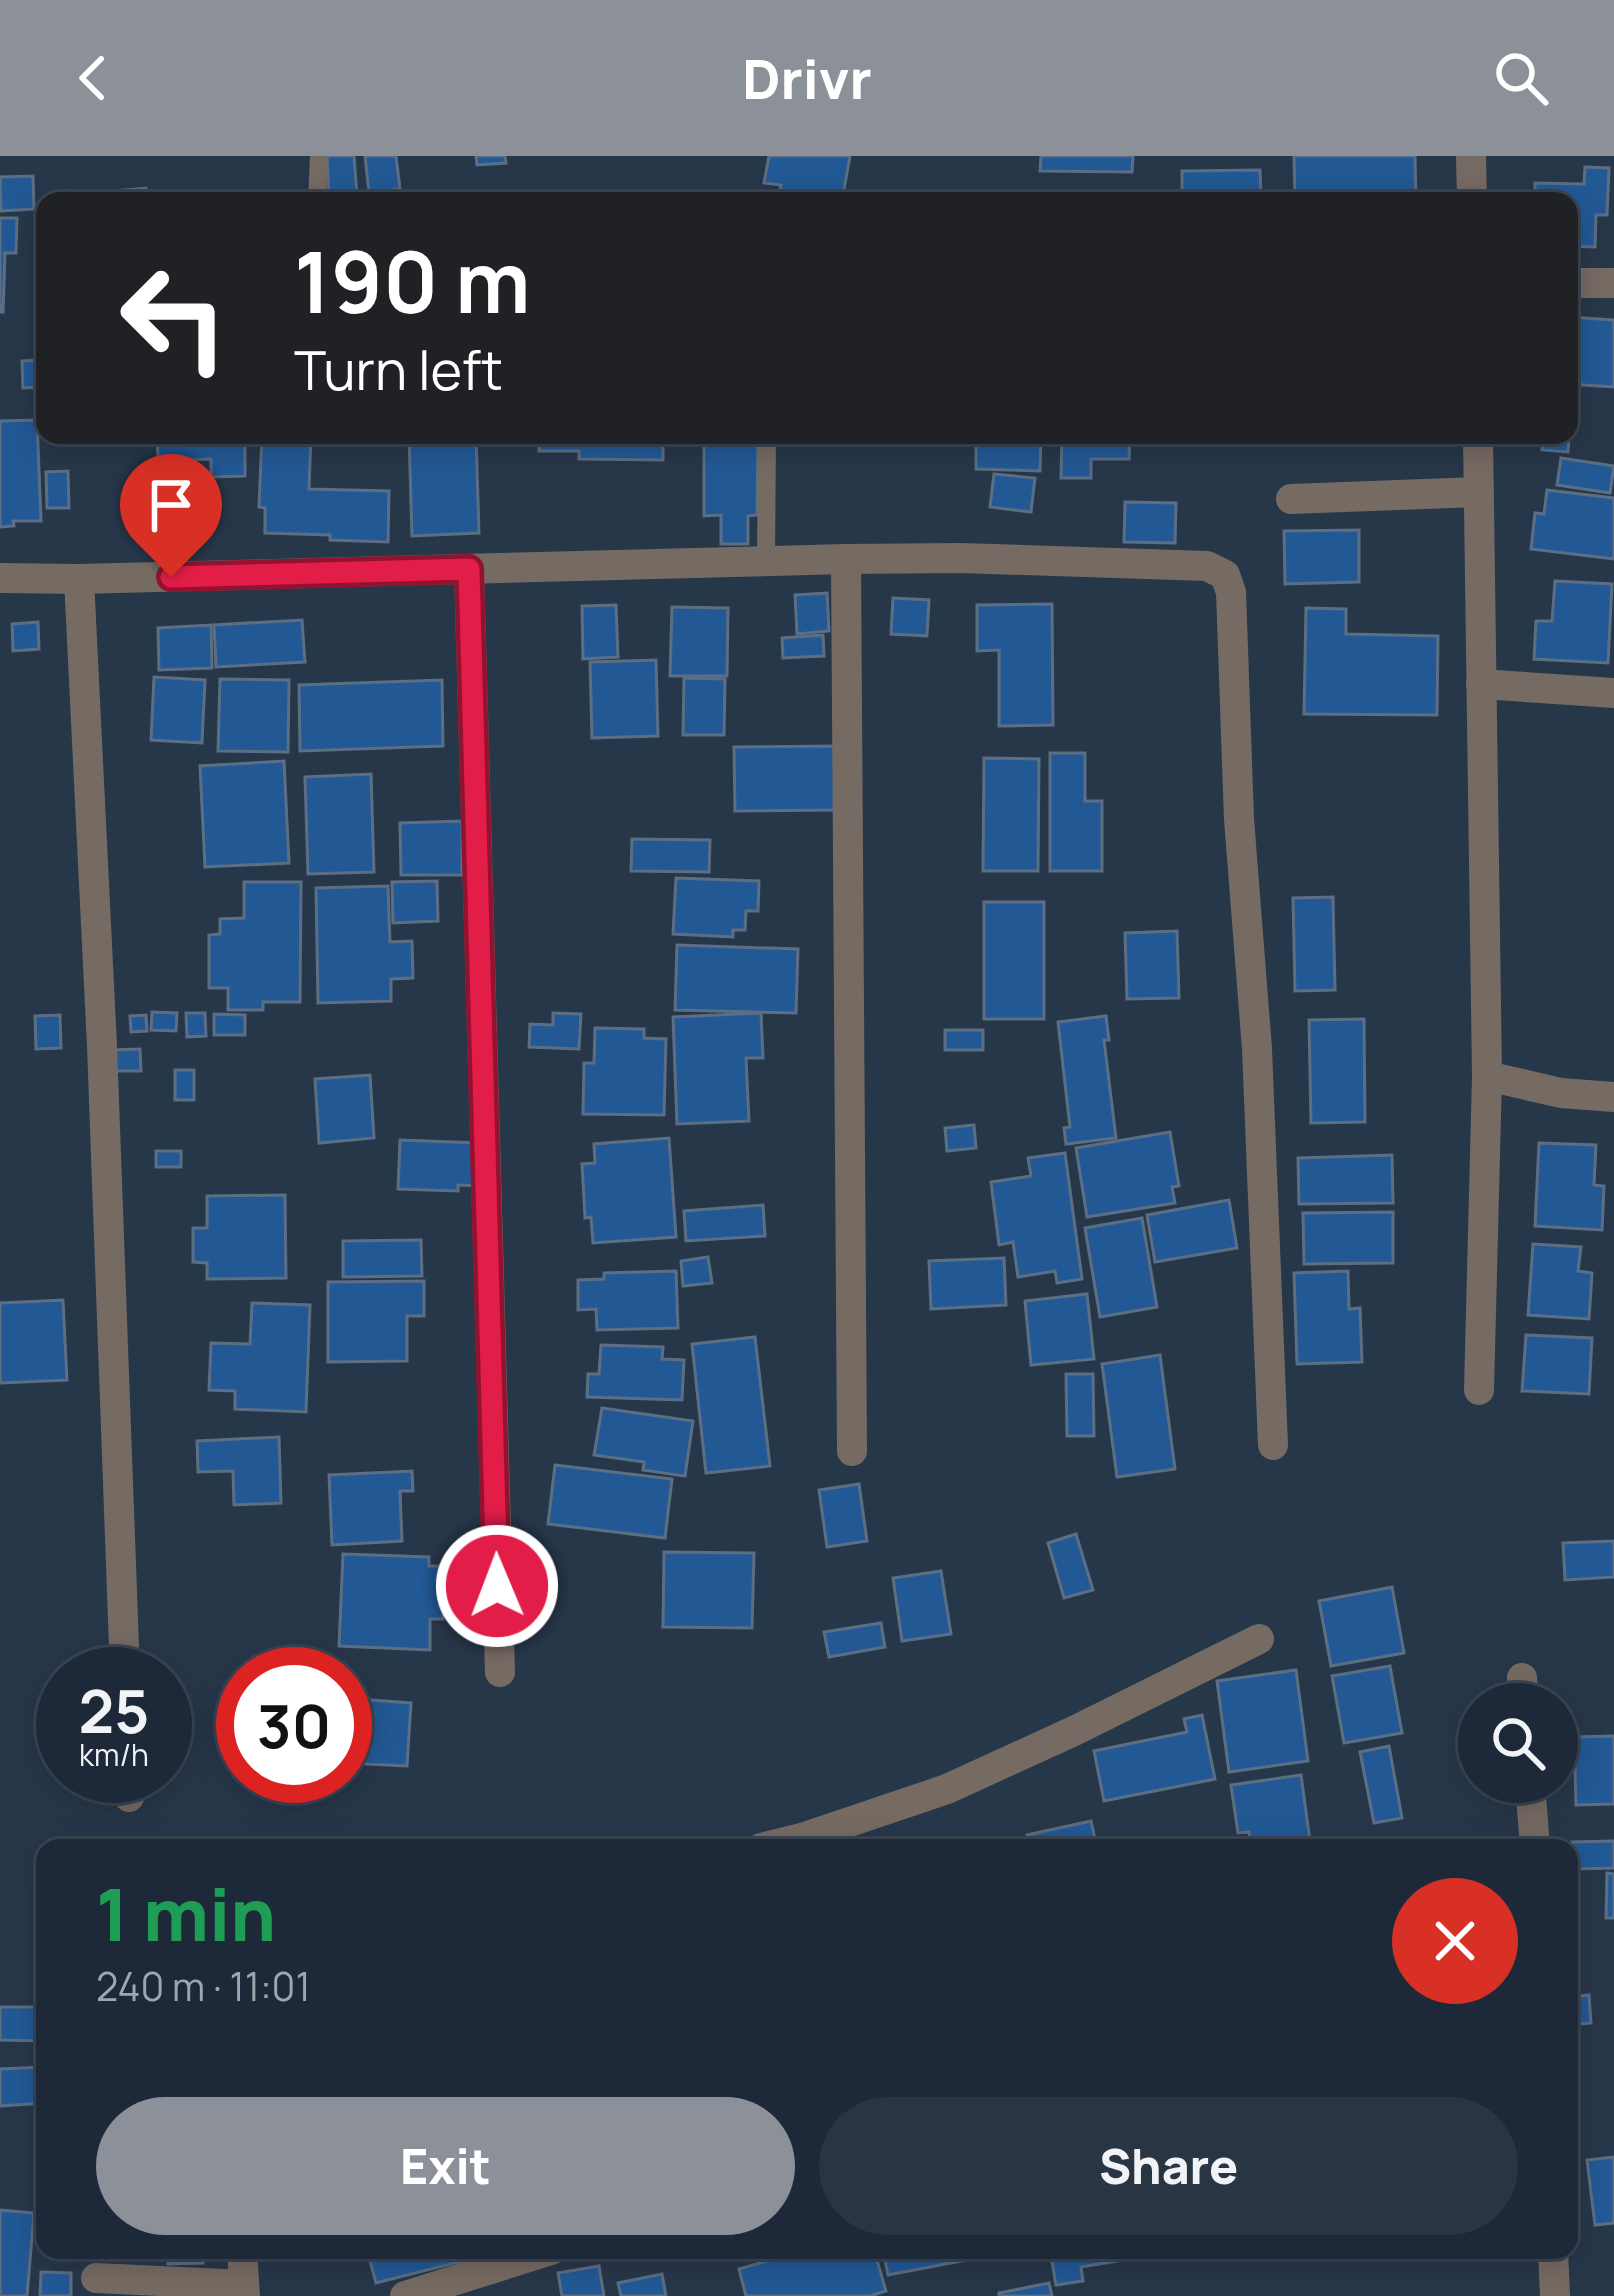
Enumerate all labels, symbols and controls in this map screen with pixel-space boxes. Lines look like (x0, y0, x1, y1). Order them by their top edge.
text: Drivr (742, 41, 872, 115)
icon: back (60, 45, 126, 111)
icon: search (1488, 45, 1554, 111)
text: 190 m (294, 223, 531, 338)
icon: left (96, 240, 252, 396)
text: Turn left (294, 332, 503, 406)
pin (120, 454, 222, 577)
icon: arrive (138, 472, 204, 538)
position arrow (434, 1523, 560, 1649)
speed limit sign: 30 (216, 1647, 372, 1803)
text: 25 (79, 1669, 149, 1751)
map controls (1458, 1683, 1578, 1803)
button: search (1458, 1683, 1578, 1803)
text: km/h (79, 1734, 149, 1775)
text: 1 min (96, 1864, 276, 1963)
button: close (1392, 1878, 1518, 2004)
text: 240 m · 11:01 (96, 1959, 311, 2013)
button: Exit (96, 2097, 795, 2235)
button: Share (819, 2097, 1518, 2235)

